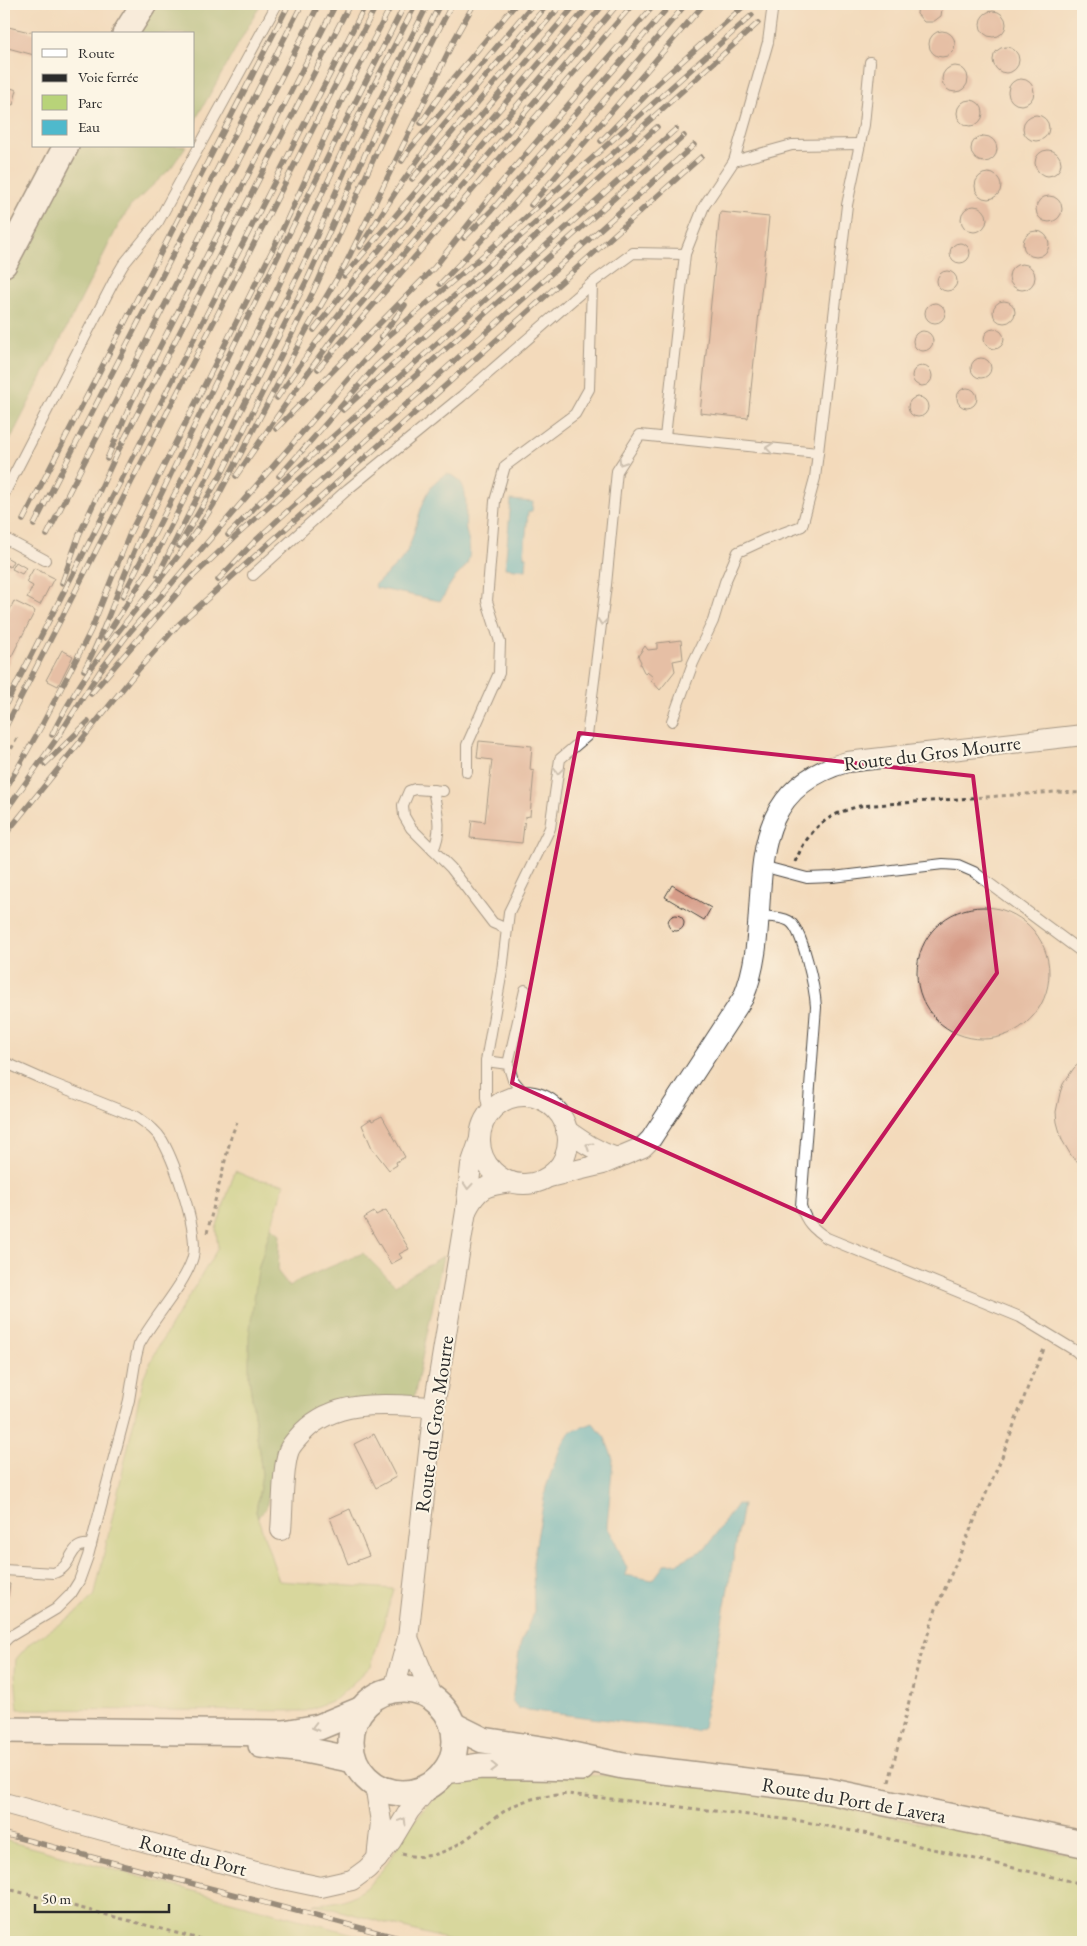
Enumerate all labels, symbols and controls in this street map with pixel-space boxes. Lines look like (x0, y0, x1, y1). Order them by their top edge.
legend (32, 32, 195, 148)
text: Route (78, 43, 115, 62)
text: Voie ferrée (78, 67, 138, 86)
text: Parc (78, 93, 103, 112)
text: Eau (78, 117, 100, 136)
one-way arrow (765, 443, 773, 454)
one-way arrow (619, 457, 629, 466)
one-way arrow (597, 618, 607, 626)
street label: Route du Gros Mourre (842, 729, 1022, 777)
one-way arrow (553, 767, 564, 775)
one-way arrow (586, 1143, 595, 1153)
one-way arrow (463, 1183, 474, 1191)
street label: Route du Gros Mourre (409, 1334, 459, 1514)
one-way arrow (311, 1721, 320, 1732)
one-way arrow (490, 1761, 498, 1772)
street label: Route du Port de Lavera (760, 1771, 948, 1829)
one-way arrow (396, 1817, 406, 1826)
street label: Route du Port (136, 1828, 250, 1882)
scale bar (35, 1881, 169, 1913)
text: 50 m (42, 1889, 71, 1908)

